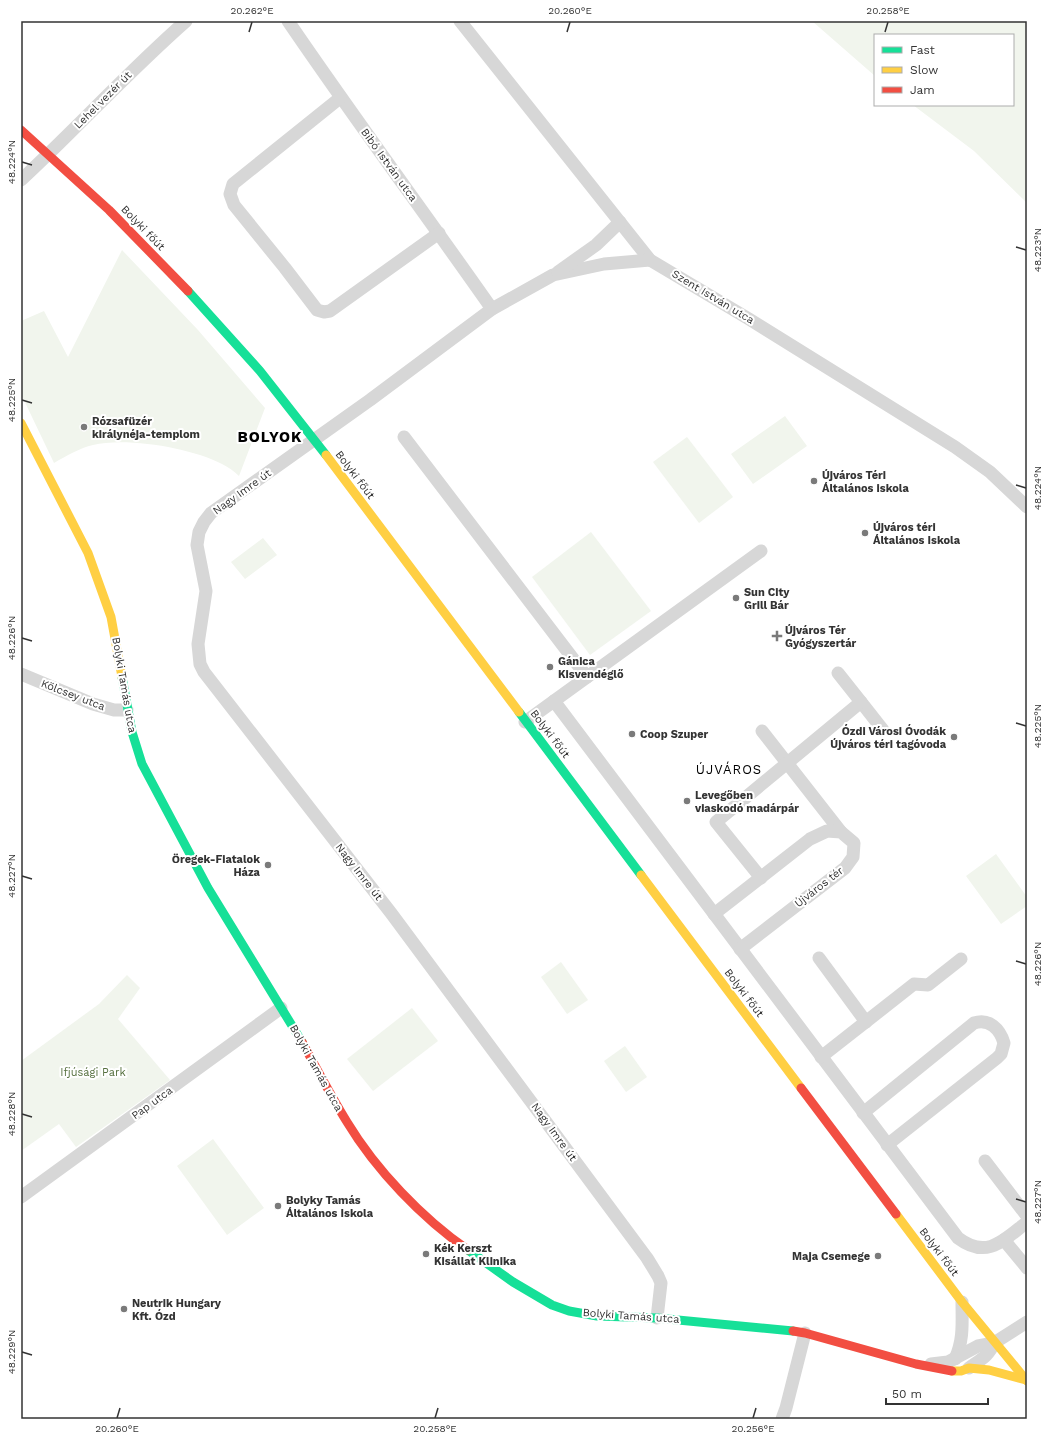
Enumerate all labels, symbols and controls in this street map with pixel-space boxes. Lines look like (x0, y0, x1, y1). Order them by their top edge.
text: 20.262°E (230, 5, 274, 16)
text: 20.260°E (548, 5, 592, 16)
text: 20.258°E (866, 5, 910, 16)
legend (874, 34, 1014, 106)
text: Fast (910, 43, 935, 57)
text: Slow (910, 63, 938, 77)
street label: Lehel vezér út (72, 68, 135, 131)
text: Jam (910, 83, 935, 97)
street label: Bibó István utca (358, 126, 420, 204)
text: 48.224°N (6, 140, 17, 184)
street label: Bolyki főút (118, 203, 168, 253)
text: 48.223°N (1032, 228, 1043, 272)
street label: Szent István utca (669, 267, 757, 327)
text: 48.225°N (6, 378, 17, 422)
place label: Rózsafüzér királynéja-templom (92, 415, 200, 441)
marker: Rózsafüzér királynéja-templom (79, 422, 89, 432)
district label: BOLYOK (237, 428, 303, 446)
street label: Bolyki főút (333, 448, 378, 502)
street label: Nagy Imre út (210, 466, 274, 517)
text: 48.224°N (1032, 466, 1043, 510)
place label: Újváros Téri Általános iskola (822, 469, 909, 495)
marker: Újváros Téri Általános iskola (809, 476, 819, 486)
place label: Újváros téri Általános Iskola (873, 521, 961, 547)
marker: Újváros téri Általános Iskola (860, 528, 870, 538)
place label: Sun City Grill Bár (744, 586, 790, 612)
marker: Sun City Grill Bár (731, 593, 741, 603)
text: 48.226°N (6, 616, 17, 660)
place label: Újváros Tér Gyógyszertár (785, 624, 857, 650)
marker: Újváros Tér Gyógyszertár (772, 631, 782, 641)
street label: Bolyki Tamás utca (109, 636, 139, 734)
place label: Gánica Kisvendéglő (558, 655, 624, 681)
marker: Gánica Kisvendéglő (545, 662, 555, 672)
street label: Kölcsey utca (39, 677, 107, 713)
text: 48.225°N (1032, 704, 1043, 748)
street label: Bolyki főút (528, 707, 573, 761)
place label: Ózdi Városi Óvodák Újváros téri tagóvoda (830, 724, 947, 751)
place label: Coop Szuper (640, 728, 709, 741)
marker: Coop Szuper (627, 729, 637, 739)
marker: Ózdi Városi Óvodák Újváros téri tagóvoda (949, 732, 959, 742)
district label: ÚJVÁROS (696, 761, 762, 777)
place label: Levegőben viaskodó madárpár (694, 789, 799, 815)
marker: Levegőben viaskodó madárpár (682, 796, 692, 806)
street label: Nagy Imre út (333, 841, 386, 903)
place label: Öregek-Fiatalok Háza (172, 853, 261, 879)
text: 48.227°N (6, 854, 17, 898)
marker: Öregek-Fiatalok Háza (263, 860, 273, 870)
street label: Újváros tér (791, 863, 846, 910)
text: 48.226°N (1032, 942, 1043, 986)
street label: Bolyki főút (722, 966, 767, 1020)
street label: Bolyki Tamás utca (287, 1022, 345, 1114)
park label: Ifjúsági Park (60, 1066, 126, 1079)
street label: Pap utca (129, 1084, 175, 1122)
text: 48.228°N (6, 1092, 17, 1136)
street label: Nagy Imre út (529, 1100, 580, 1164)
text: 48.227°N (1032, 1180, 1043, 1224)
place label: Bolyky Tamás Általános Iskola (286, 1194, 374, 1220)
marker: Bolyky Tamás Általános Iskola (273, 1201, 283, 1211)
street label: Bolyki főút (917, 1225, 962, 1279)
place label: Kék Kerszt Kisállat Klinika (434, 1242, 517, 1268)
marker: Kék Kerszt Kisállat Klinika (421, 1249, 431, 1259)
place label: Maja Csemege (792, 1250, 870, 1263)
marker: Maja Csemege (873, 1251, 883, 1261)
place label: Neutrik Hungary Kft. Ózd (132, 1297, 222, 1323)
marker: Neutrik Hungary Kft. Ózd (119, 1304, 129, 1314)
street label: Bolyki Tamás utca (582, 1306, 680, 1326)
text: 48.229°N (6, 1330, 17, 1374)
scale bar (886, 1380, 988, 1406)
text: 50 m (892, 1387, 922, 1401)
text: 20.260°E (95, 1423, 139, 1434)
text: 20.258°E (413, 1423, 457, 1434)
text: 20.256°E (731, 1423, 775, 1434)

